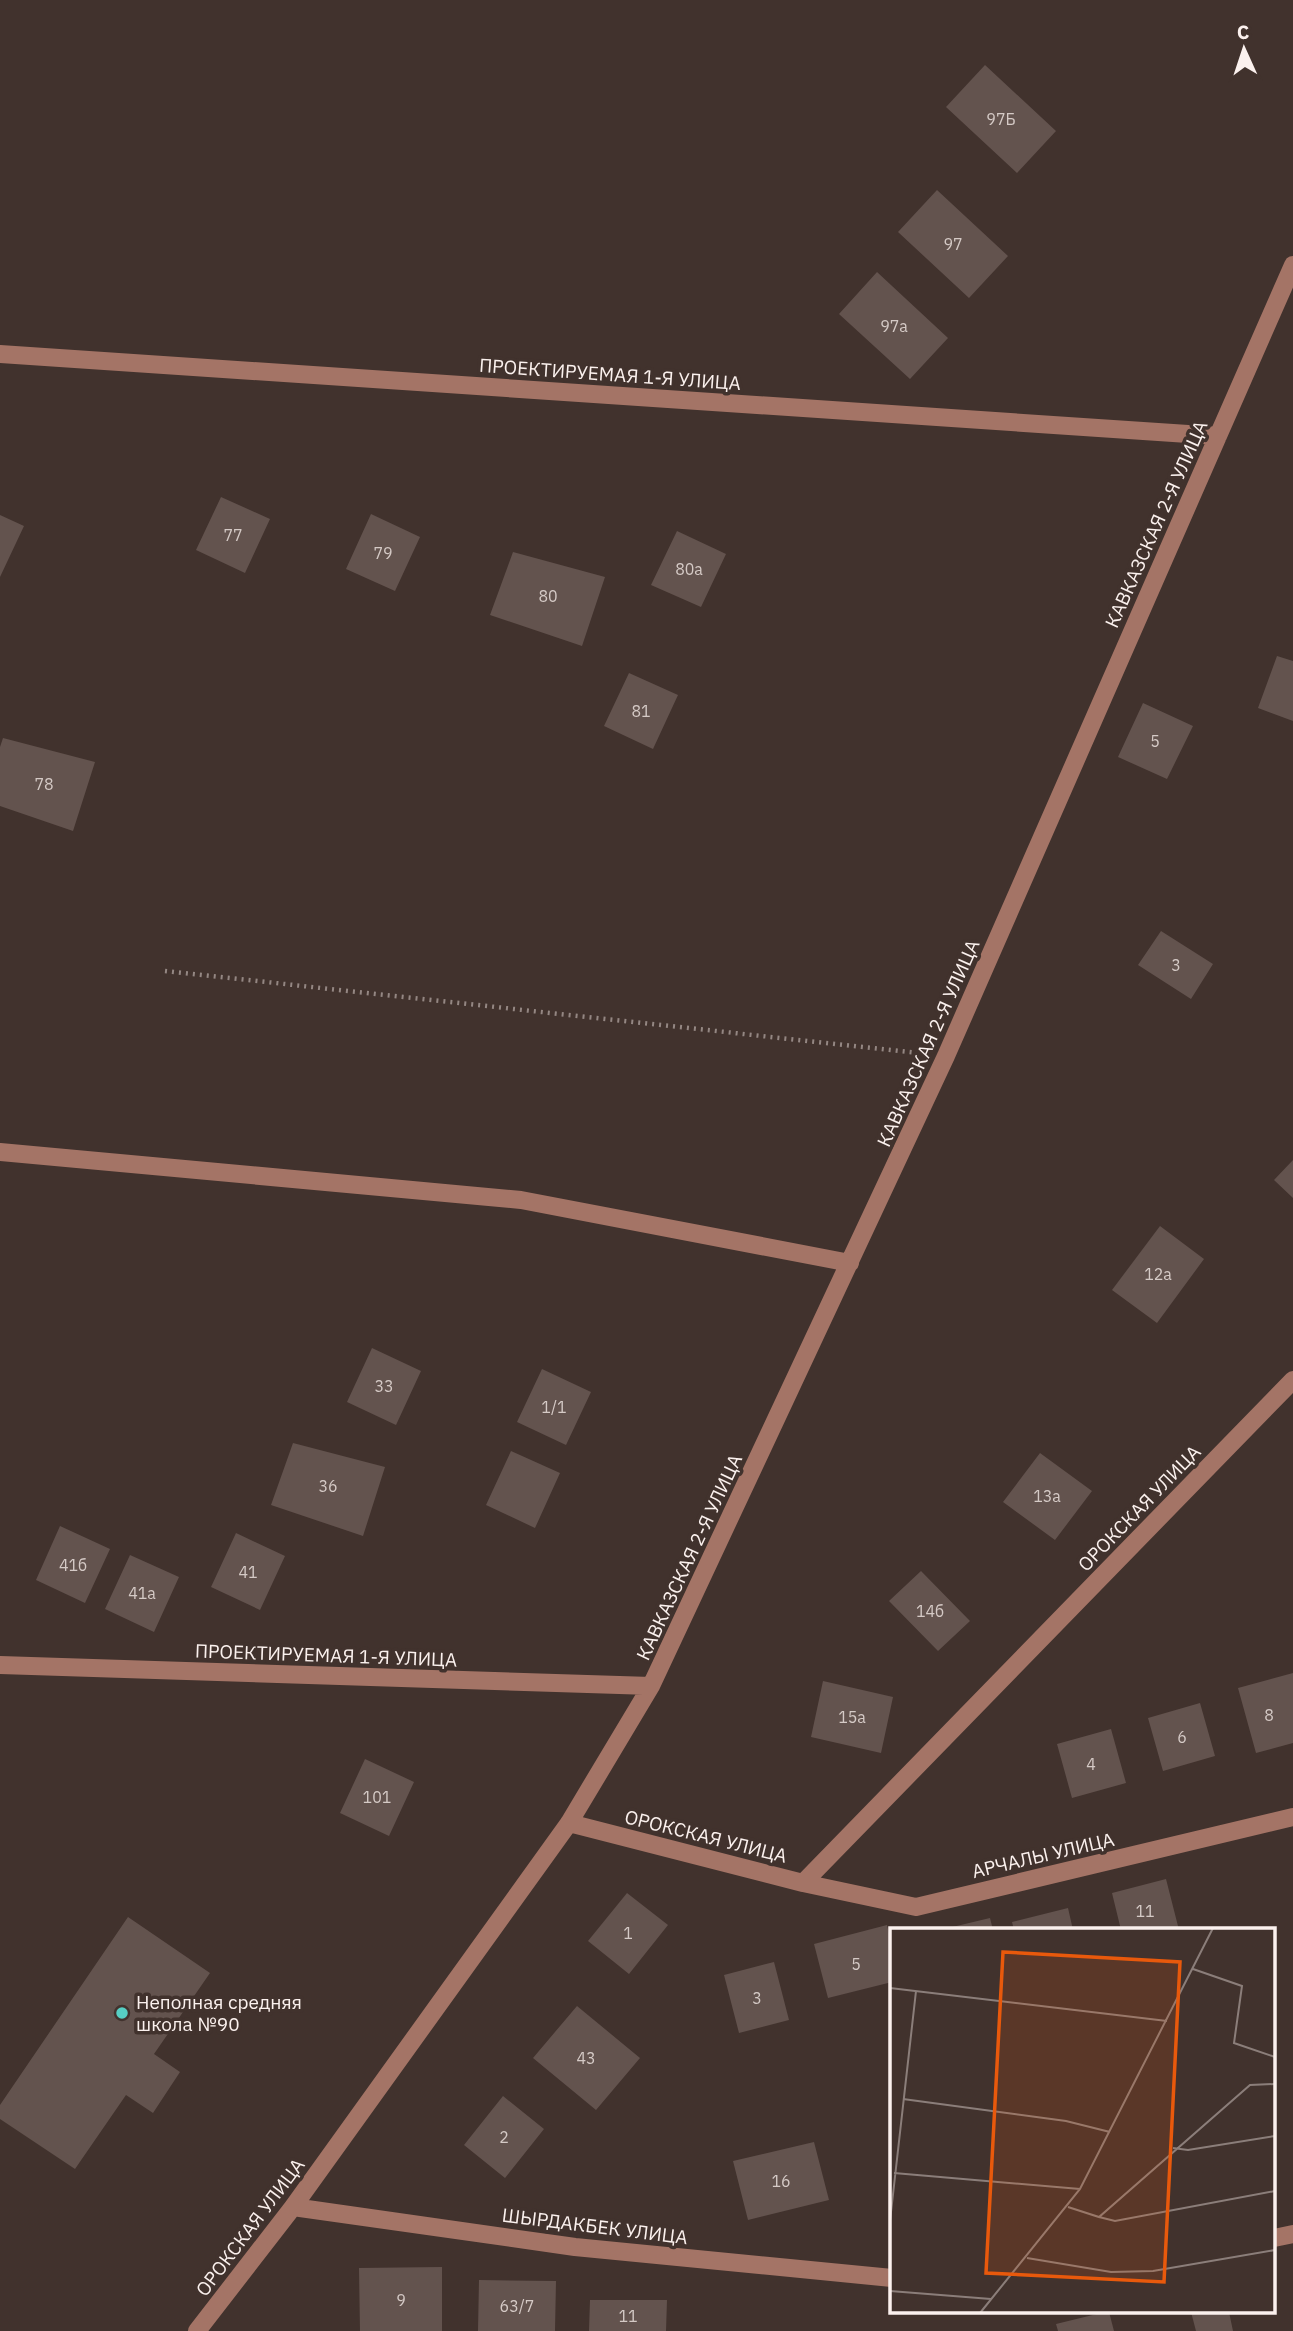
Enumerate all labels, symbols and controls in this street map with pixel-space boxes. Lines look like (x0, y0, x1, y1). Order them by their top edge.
north arrow (1209, 14, 1279, 84)
text: С (1236, 20, 1250, 44)
house number: 97Б (986, 109, 1016, 129)
house number: 97 (943, 234, 963, 254)
house number: 97а (880, 316, 908, 336)
street label: ПРОЕКТИРУЕМАЯ 1-Я УЛИЦА (478, 353, 742, 395)
street label: КАВКАЗСКАЯ 2-Я УЛИЦА (1099, 417, 1213, 631)
house number: 77 (223, 525, 243, 545)
house number: 79 (373, 543, 393, 563)
house number: 80а (675, 559, 703, 579)
house number: 80 (538, 586, 558, 606)
house number: 81 (631, 701, 651, 721)
house number: 5 (1150, 731, 1160, 751)
house number: 78 (34, 774, 54, 794)
street label: КАВКАЗСКАЯ 2-Я УЛИЦА (871, 936, 985, 1150)
house number: 3 (1171, 955, 1181, 975)
house number: 12а (1144, 1264, 1172, 1284)
house number: 33 (374, 1376, 394, 1396)
house number: 1/1 (541, 1397, 567, 1417)
street label: ОРОКСКАЯ УЛИЦА (1073, 1440, 1205, 1576)
street label: КАВКАЗСКАЯ 2-Я УЛИЦА (631, 1450, 747, 1664)
house number: 36 (318, 1476, 338, 1496)
house number: 13а (1033, 1486, 1061, 1506)
house number: 41б (59, 1555, 87, 1575)
house number: 41 (238, 1562, 258, 1582)
house number: 41а (128, 1583, 156, 1603)
house number: 14б (916, 1601, 944, 1621)
street label: ПРОЕКТИРУЕМАЯ 1-Я УЛИЦА (194, 1638, 458, 1672)
house number: 8 (1264, 1705, 1274, 1725)
house number: 15а (838, 1707, 866, 1727)
house number: 6 (1177, 1727, 1187, 1747)
house number: 4 (1086, 1754, 1096, 1774)
house number: 101 (363, 1787, 391, 1807)
street label: ОРОКСКАЯ УЛИЦА (622, 1804, 790, 1868)
street label: АРЧАЛЫ УЛИЦА (970, 1827, 1116, 1883)
house number: 11 (1135, 1901, 1155, 1921)
house number: 1 (623, 1923, 633, 1943)
inset map (890, 1928, 1276, 2314)
house number: 5 (851, 1954, 861, 1974)
house number: 3 (752, 1988, 762, 2008)
place label: Неполная средняя школа №90 (136, 1990, 302, 2036)
marker: Неполная средняя школа №90 (114, 2005, 130, 2021)
house number: 43 (576, 2048, 596, 2068)
house number: 2 (499, 2127, 509, 2147)
street label: ОРОКСКАЯ УЛИЦА (190, 2153, 310, 2301)
house number: 16 (771, 2171, 791, 2191)
street label: ШЫРДАКБЕК УЛИЦА (501, 2203, 689, 2249)
house number: 9 (396, 2290, 406, 2310)
house number: 63/7 (500, 2296, 534, 2316)
house number: 11 (618, 2306, 638, 2326)

